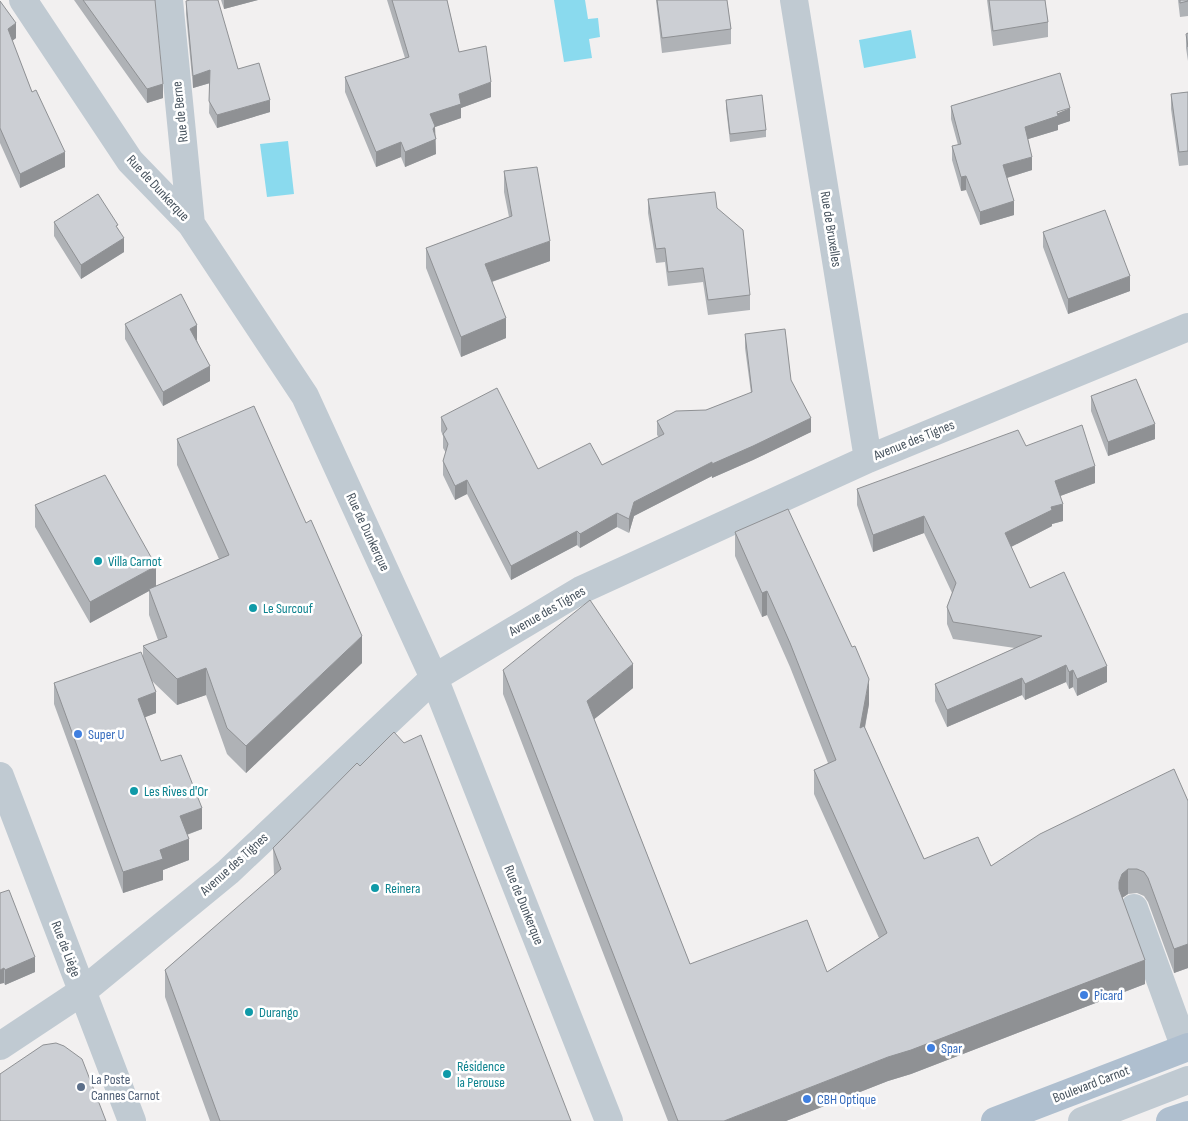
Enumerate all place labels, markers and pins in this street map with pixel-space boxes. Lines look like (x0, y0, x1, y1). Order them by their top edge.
place label: Villa Carnot (108, 553, 162, 570)
marker: Villa Carnot (92, 555, 104, 567)
place label: Le Surcouf (263, 600, 314, 617)
marker: Le Surcouf (247, 602, 259, 614)
place label: Super U (88, 726, 125, 743)
marker: Super U (72, 728, 84, 740)
place label: Les Rives d'Or (144, 783, 208, 800)
marker: Les Rives d'Or (128, 785, 140, 797)
place label: Reinera (385, 880, 420, 897)
marker: Reinera (369, 882, 381, 894)
place label: Picard (1094, 987, 1123, 1004)
marker: Picard (1078, 989, 1090, 1001)
place label: Durango (259, 1004, 298, 1021)
marker: Durango (243, 1006, 255, 1018)
place label: Spar (941, 1040, 962, 1057)
marker: Spar (925, 1042, 937, 1054)
place label: Résidence la Perouse (457, 1058, 505, 1091)
marker: Résidence la Perouse (441, 1068, 453, 1080)
place label: La Poste Cannes Carnot (91, 1071, 160, 1104)
marker: La Poste Cannes Carnot (75, 1081, 87, 1093)
place label: CBH Optique (817, 1091, 876, 1108)
marker: CBH Optique (801, 1093, 813, 1105)

